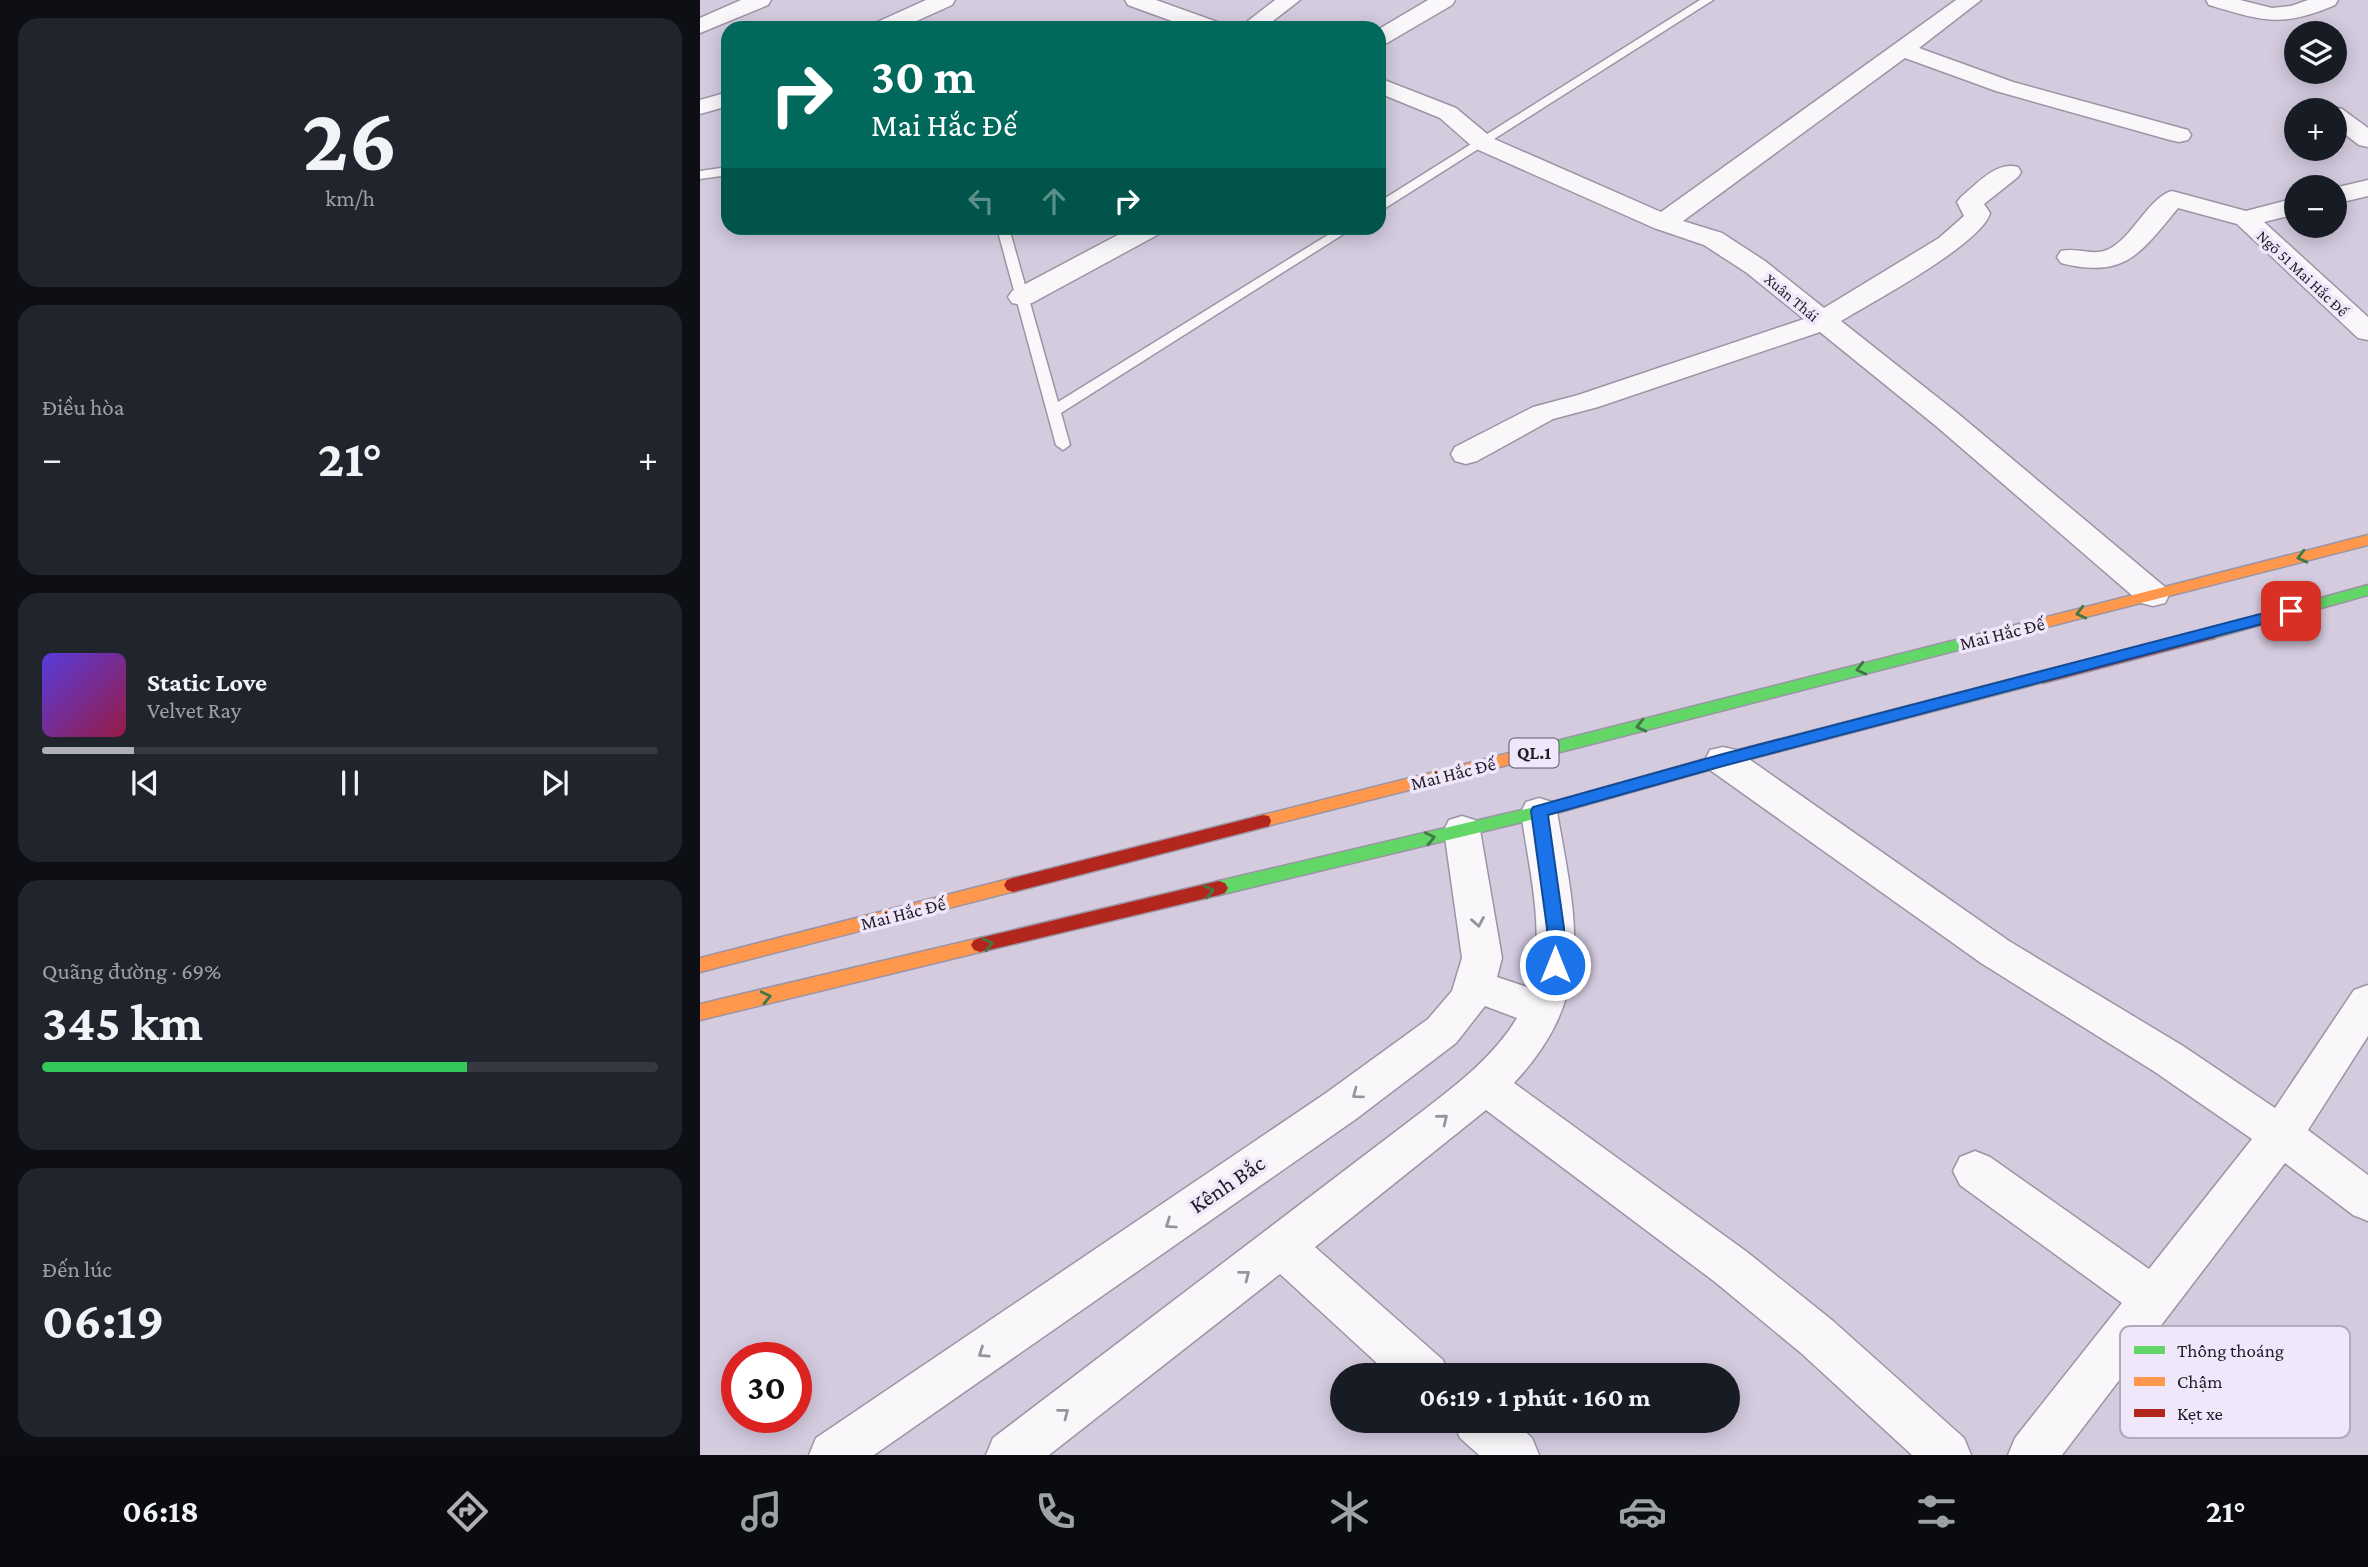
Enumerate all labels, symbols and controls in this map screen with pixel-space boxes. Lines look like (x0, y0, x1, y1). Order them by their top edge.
map controls (2284, 21, 2347, 238)
button: layers (2284, 21, 2347, 84)
icon: right (756, 49, 847, 140)
text: 30 m (871, 49, 976, 104)
text: 26 (302, 88, 398, 190)
button: + (2284, 98, 2347, 161)
text: Mai Hắc Đế (871, 107, 1017, 143)
button: − (2284, 175, 2347, 238)
icon: left (962, 182, 1000, 220)
icon: ahead (1035, 182, 1073, 220)
icon: right (1108, 182, 1146, 220)
text: km/h (325, 185, 375, 211)
street label: Ngõ 51 Mai Hắc Đế (2253, 227, 2352, 321)
street label: Xuân Thái (1761, 270, 1822, 325)
text: Điều hòa (42, 394, 124, 420)
text: 21° (318, 429, 382, 487)
text: − (42, 437, 62, 479)
text: + (638, 437, 658, 479)
one-way arrow (2296, 549, 2308, 563)
pin (2261, 581, 2321, 641)
icon: arrive (2272, 592, 2310, 630)
one-way arrow (2076, 605, 2088, 619)
street label: Mai Hắc Đế (1957, 613, 2047, 654)
one-way arrow (1855, 661, 1867, 675)
text: Static Love (147, 668, 267, 697)
text: Velvet Ray (147, 697, 241, 723)
one-way arrow (1635, 718, 1647, 732)
road number: QL.1 (1510, 738, 1558, 768)
street label: Mai Hắc Đế (1408, 753, 1498, 794)
icon: previous (126, 764, 164, 802)
icon: pause (331, 764, 369, 802)
icon: next (536, 764, 574, 802)
one-way arrow (1424, 832, 1436, 846)
one-way arrow (1203, 885, 1215, 899)
street label: Mai Hắc Đế (858, 893, 948, 934)
one-way arrow (1470, 916, 1485, 928)
position arrow (1518, 928, 1592, 1002)
one-way arrow (982, 938, 994, 952)
text: Quãng đường · 69% (42, 958, 221, 984)
one-way arrow (760, 990, 772, 1005)
text: 345 km (42, 993, 203, 1051)
one-way arrow (1352, 1086, 1365, 1099)
one-way arrow (1435, 1114, 1447, 1127)
street label: Kênh Bắc (1185, 1149, 1270, 1218)
one-way arrow (1165, 1216, 1178, 1228)
text: Đến lúc (42, 1256, 112, 1282)
one-way arrow (1237, 1270, 1250, 1283)
text: 06:19 (42, 1291, 164, 1349)
legend (2120, 1326, 2350, 1438)
text: Thông thoáng (2177, 1340, 2284, 1361)
speed limit sign: 30 (721, 1342, 812, 1433)
one-way arrow (977, 1344, 990, 1357)
text: Chậm (2177, 1371, 2222, 1392)
text: 06:19 · 1 phút · 160 m (1419, 1383, 1651, 1412)
text: Kẹt xe (2177, 1403, 2223, 1424)
one-way arrow (1057, 1409, 1069, 1422)
icon: directions (443, 1487, 492, 1536)
icon: music (737, 1487, 786, 1536)
icon: phone (1031, 1487, 1080, 1536)
icon: climate (1325, 1487, 1374, 1536)
icon: car (1618, 1487, 1667, 1536)
icon: filters (1912, 1487, 1961, 1536)
text: 06:18 (122, 1493, 199, 1529)
text: 21° (2206, 1493, 2246, 1529)

